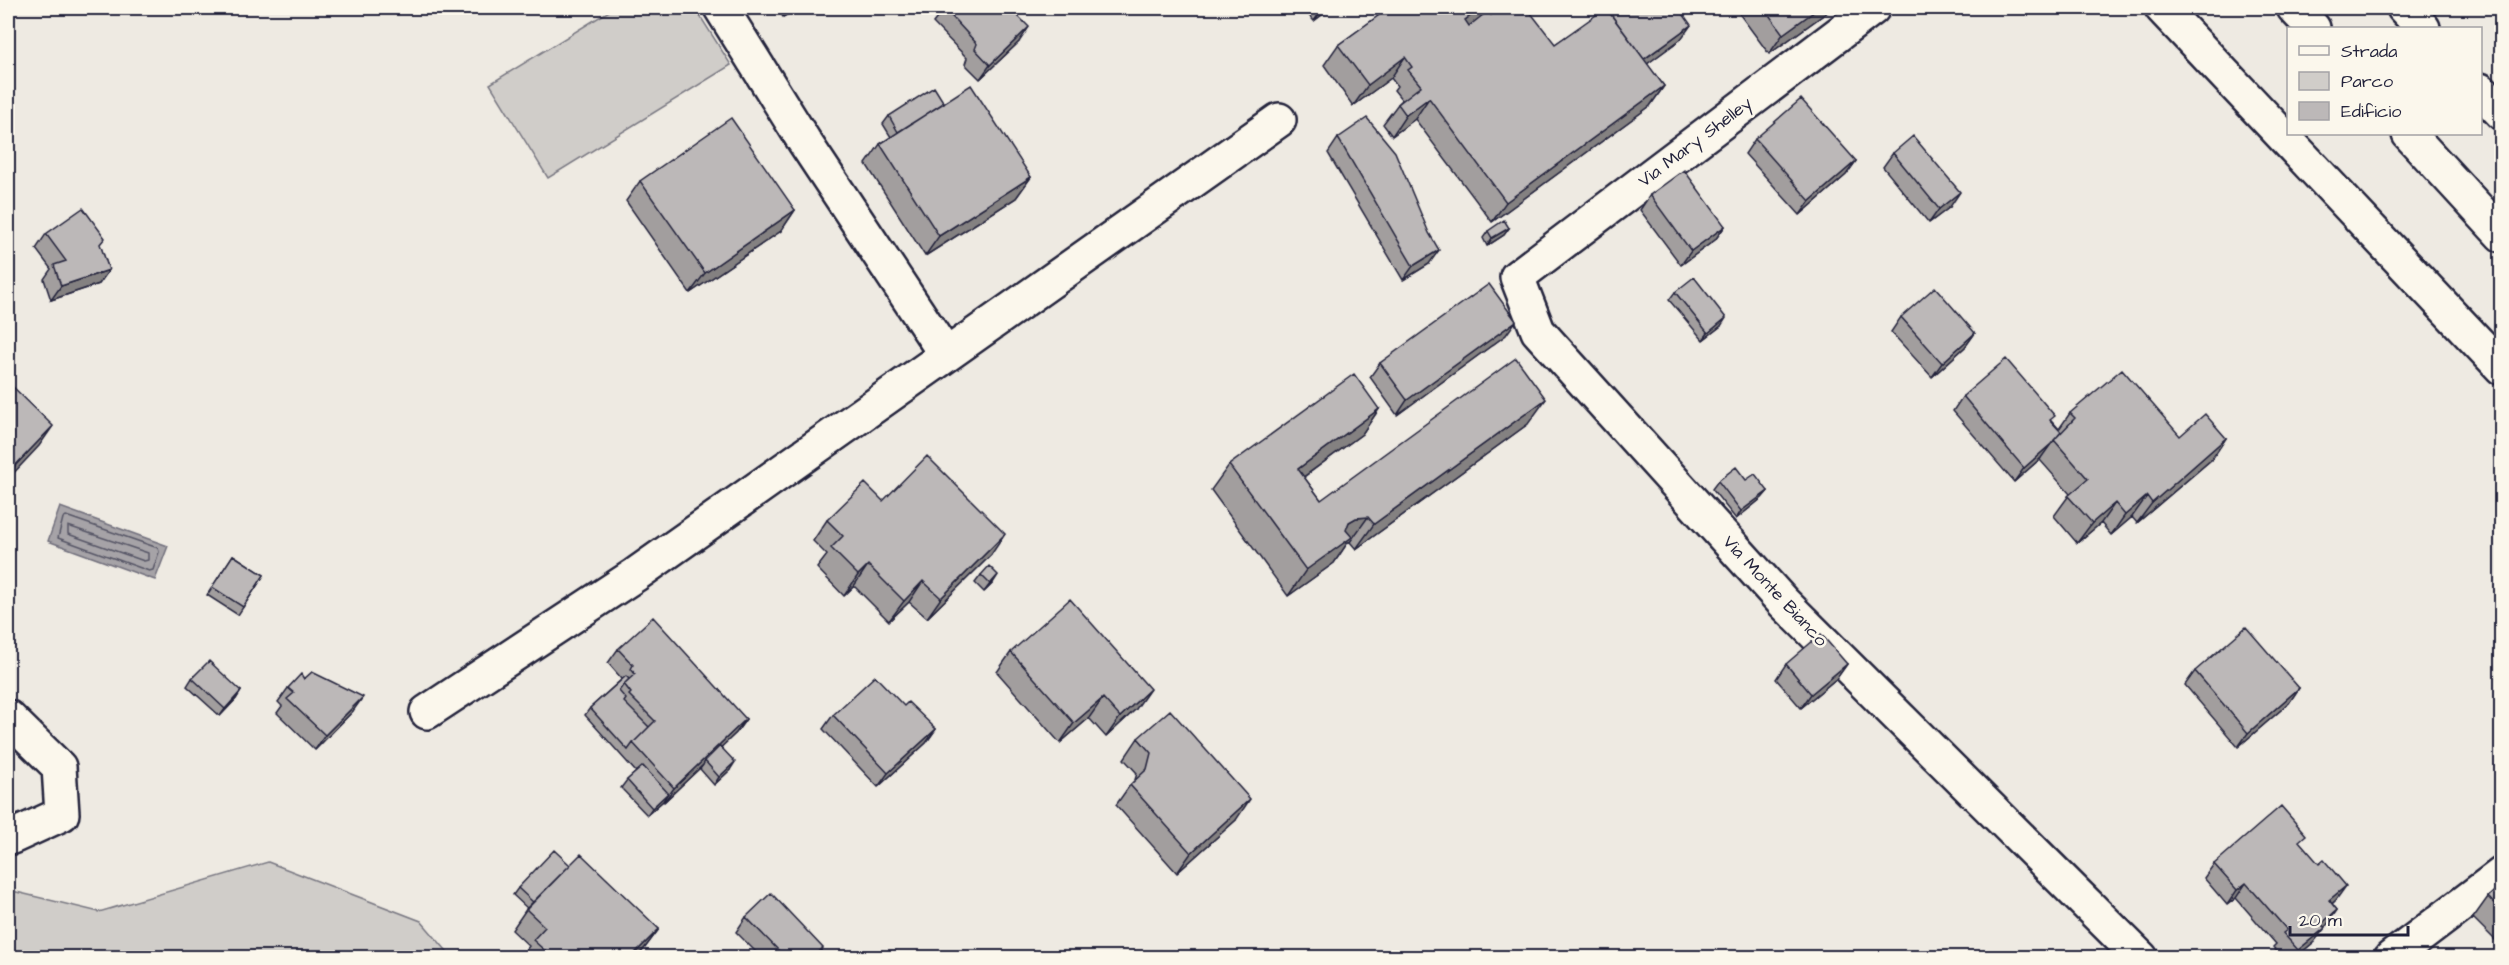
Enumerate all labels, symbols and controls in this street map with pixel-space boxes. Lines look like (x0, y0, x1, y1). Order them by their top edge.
legend (2287, 27, 2482, 135)
text: Strada (2341, 39, 2397, 64)
text: Parco (2341, 69, 2393, 94)
street label: Via Mary Shelley (1633, 91, 1758, 194)
text: Edificio (2341, 99, 2401, 124)
street label: Via Monte Bianco (1717, 530, 1833, 652)
scale bar (2290, 899, 2408, 937)
text: 20 m (2299, 908, 2342, 933)

